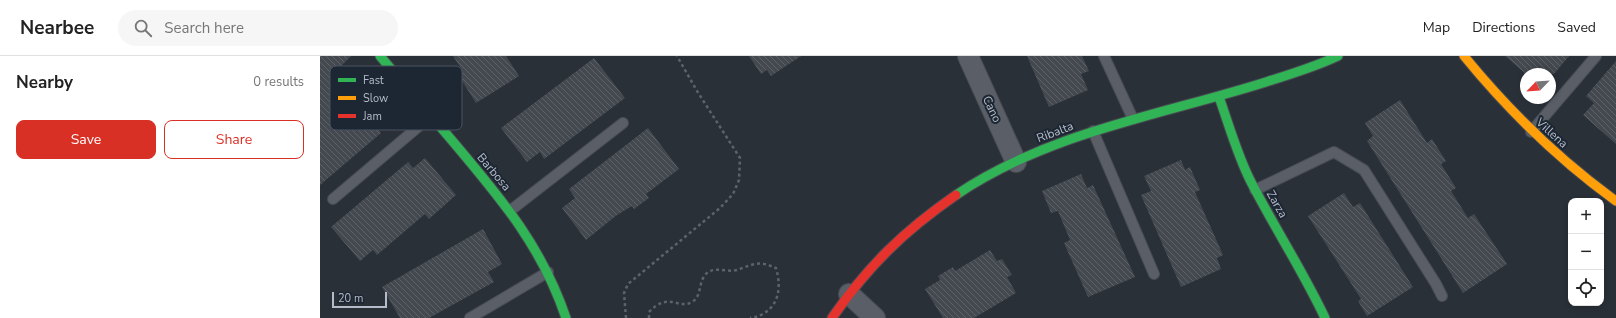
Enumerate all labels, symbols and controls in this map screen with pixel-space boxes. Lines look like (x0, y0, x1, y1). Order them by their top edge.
search box (118, 10, 398, 46)
text: Nearbee (20, 15, 94, 41)
icon: search (132, 17, 154, 39)
text: Search here (164, 18, 244, 38)
text: Map (1423, 18, 1450, 37)
text: Directions (1472, 18, 1535, 37)
text: Saved (1557, 18, 1596, 37)
legend (330, 66, 462, 130)
north arrow (1520, 68, 1556, 104)
text: Nearby (16, 71, 73, 94)
text: 0 results (253, 73, 304, 91)
text: Fast (363, 73, 384, 88)
text: Slow (363, 91, 388, 106)
street label: Cano (979, 93, 1005, 125)
text: Jam (362, 109, 382, 124)
street label: Villena (1532, 114, 1571, 152)
street label: Ribalta (1034, 118, 1076, 146)
button: Save (16, 120, 156, 159)
button: Share (164, 120, 304, 159)
street label: Barbosa (474, 150, 514, 194)
street label: Zarza (1263, 187, 1291, 221)
map controls (1568, 198, 1604, 306)
button: + (1568, 198, 1604, 234)
button: − (1568, 234, 1604, 270)
button: locate (1568, 270, 1604, 306)
scale bar (332, 290, 387, 309)
text: 20 m (338, 291, 363, 306)

